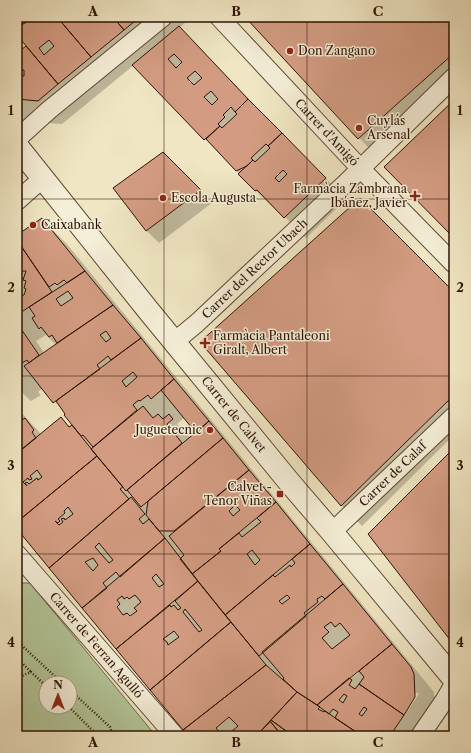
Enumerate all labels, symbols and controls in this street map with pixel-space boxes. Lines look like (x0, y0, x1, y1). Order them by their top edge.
text: A (87, 3, 99, 19)
text: B (231, 3, 241, 19)
text: C (373, 3, 383, 19)
place label: Don Zangano (298, 43, 375, 58)
marker: Don Zangano (285, 46, 295, 56)
street label: Carrer d'Amigó (292, 95, 362, 169)
text: 1 (8, 102, 14, 118)
text: 1 (457, 102, 463, 118)
place label: Cuylás Arsenal (366, 113, 411, 142)
marker: Cuylás Arsenal (354, 123, 364, 133)
place label: Farmàcia Zambrana Ibáñez, Javier (293, 181, 408, 210)
place label: Escola Augusta (171, 190, 257, 205)
marker: Farmàcia Zambrana Ibáñez, Javier (410, 191, 420, 201)
marker: Escola Augusta (158, 193, 168, 203)
street label: Carrer del Rector Ubach (198, 215, 311, 322)
place label: Caixabank (41, 217, 103, 232)
marker: Caixabank (28, 220, 38, 230)
text: 2 (7, 279, 15, 295)
text: 2 (456, 279, 464, 295)
place label: Farmàcia Pantaleoni Giralt, Albert (213, 328, 330, 357)
marker: Farmàcia Pantaleoni Giralt, Albert (200, 338, 210, 348)
street label: Carrer de Calvet (199, 373, 270, 456)
place label: Juguetecnic (133, 422, 202, 437)
marker: Juguetecnic (205, 425, 215, 435)
street label: Carrer de Calaf (356, 437, 431, 509)
text: 3 (7, 457, 15, 473)
text: 3 (456, 457, 464, 473)
place label: Calvet - Tenor Viñas (204, 479, 272, 508)
marker: Calvet - Tenor Viñas (275, 489, 285, 499)
street label: Carrer de Ferran Agulló (47, 589, 147, 701)
text: 4 (7, 634, 15, 650)
text: 4 (456, 634, 464, 650)
north arrow (38, 675, 78, 715)
text: N (53, 678, 63, 692)
text: A (87, 734, 99, 750)
text: B (231, 734, 241, 750)
text: C (373, 734, 383, 750)

